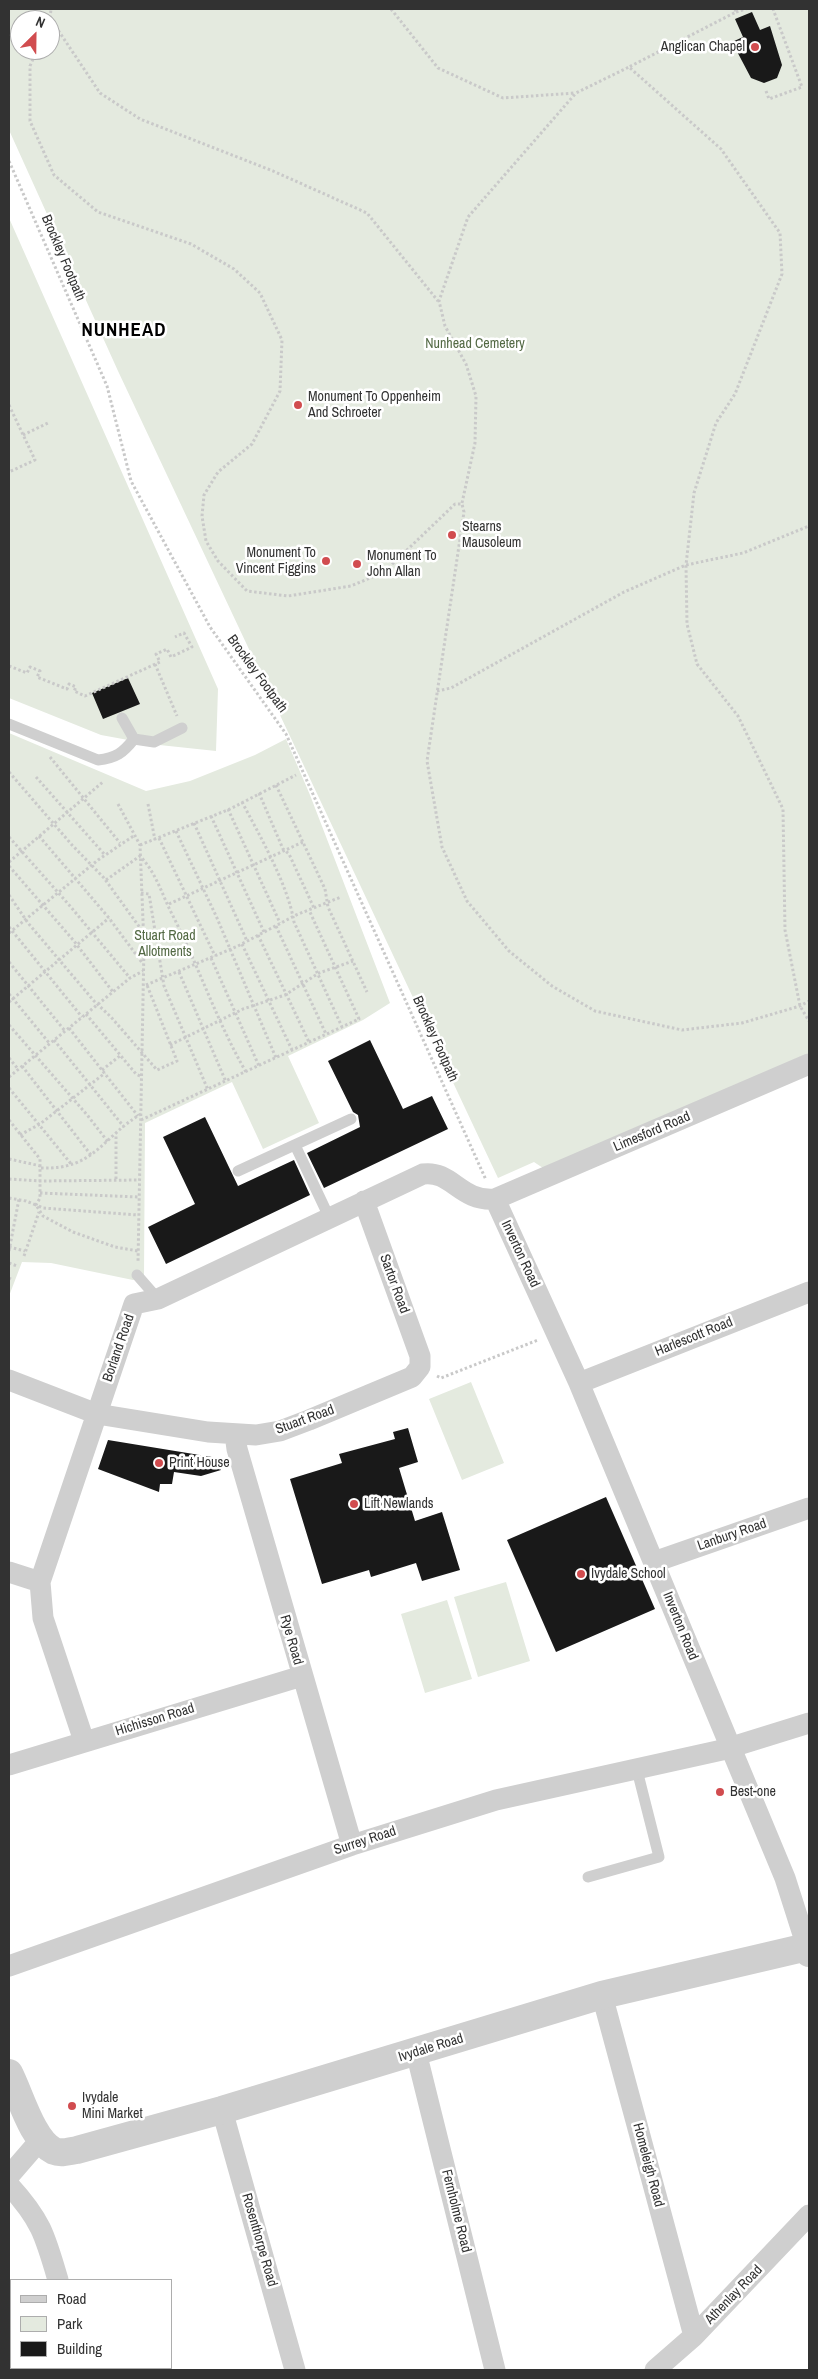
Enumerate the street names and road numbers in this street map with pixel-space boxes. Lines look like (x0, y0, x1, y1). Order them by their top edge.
street label: Brockley Footpath (37, 212, 89, 304)
street label: Brockley Footpath (223, 632, 291, 716)
street label: Brockley Footpath (409, 994, 461, 1084)
street label: Limesford Road (611, 1108, 693, 1156)
street label: Inverton Road (497, 1218, 543, 1290)
street label: Sartor Road (376, 1252, 412, 1316)
street label: Borland Road (100, 1312, 138, 1384)
street label: Harlescott Road (653, 1314, 735, 1360)
street label: Stuart Road (273, 1402, 337, 1438)
street label: Lanbury Road (695, 1515, 769, 1555)
street label: Inverton Road (659, 1589, 701, 1663)
street label: Rye Road (276, 1613, 306, 1667)
street label: Hichisson Road (113, 1700, 197, 1740)
street label: Surrey Road (332, 1823, 398, 1859)
street label: Ivydale Road (397, 2030, 465, 2066)
street label: Homeleigh Road (629, 2121, 667, 2209)
street label: Fernholme Road (438, 2168, 474, 2254)
street label: Rosenthorpe Road (238, 2191, 280, 2289)
street label: Athenlay Road (702, 2262, 766, 2328)

